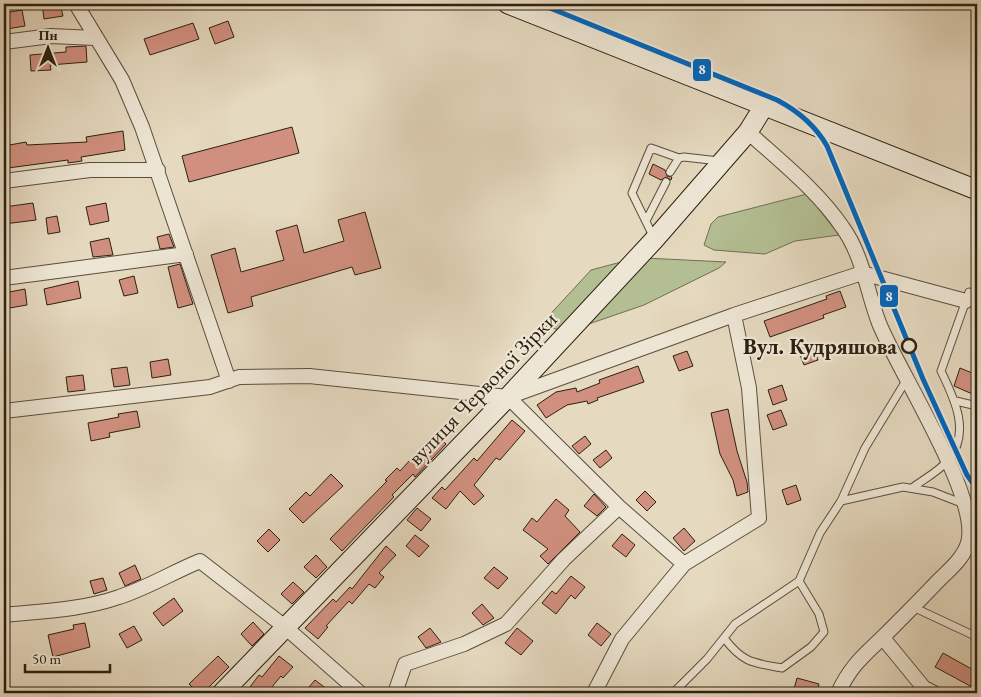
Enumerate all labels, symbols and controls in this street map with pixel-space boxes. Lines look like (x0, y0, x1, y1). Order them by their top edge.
north arrow (22, 22, 72, 72)
text: Пн (38, 26, 58, 44)
line badge: 8 (692, 58, 712, 82)
text: 8 (698, 60, 706, 78)
line badge: 8 (879, 284, 899, 308)
text: 8 (885, 287, 893, 305)
street label: вулиця Червоної Зірки (401, 305, 564, 472)
place label: Вул. Кудряшова (743, 332, 897, 361)
marker: Вул. Кудряшова (901, 338, 917, 354)
scale bar (25, 642, 110, 674)
text: 50 m (32, 649, 61, 668)

